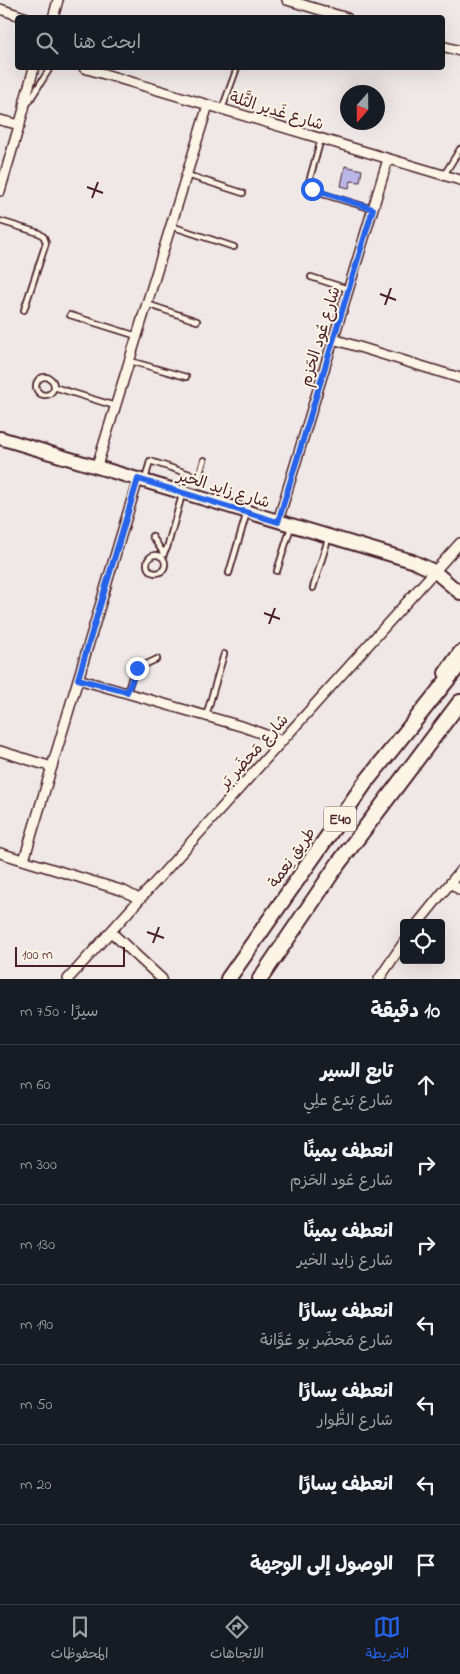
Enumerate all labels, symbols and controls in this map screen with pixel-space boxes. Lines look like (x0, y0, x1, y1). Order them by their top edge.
search box (15, 15, 445, 70)
icon: search (33, 29, 61, 57)
text: ابحث هنا (73, 30, 141, 57)
street label: شارع غَدير الثَّلة (226, 85, 327, 138)
north arrow (340, 85, 385, 130)
route start (301, 178, 324, 201)
street label: شارع عُود الحَزم (294, 284, 347, 389)
street label: شارع زايد الخير (172, 464, 273, 515)
route end (126, 657, 149, 680)
street label: شارع مَحضَر بَر (213, 709, 295, 797)
road number: E40 (324, 806, 356, 832)
street label: طريق نِعمة (263, 823, 322, 893)
map controls (400, 919, 445, 964)
button: locate (400, 919, 445, 964)
scale bar (15, 944, 125, 967)
text: 100 m (22, 945, 53, 966)
text: 10 دقيقة (371, 997, 440, 1027)
text: سيرًا · 750 m (20, 1000, 98, 1024)
text: تابع السير (321, 1059, 393, 1086)
icon: ahead (412, 1071, 440, 1099)
text: 60 m (20, 1073, 50, 1097)
text: شارع بَدع علِي (303, 1089, 393, 1113)
text: انعطف يمينًا (303, 1139, 393, 1166)
icon: right (412, 1151, 440, 1179)
text: 300 m (20, 1153, 57, 1177)
text: شارع عُود الحَزم (290, 1169, 393, 1193)
text: انعطف يمينًا (303, 1219, 393, 1246)
icon: right (412, 1231, 440, 1259)
text: 130 m (20, 1233, 55, 1257)
text: شارع زايد الخير (297, 1249, 393, 1273)
text: انعطف يسارًا (298, 1299, 393, 1326)
icon: left (412, 1311, 440, 1339)
text: 190 m (20, 1313, 53, 1337)
text: شارع مَحضَر بو عُوَّانة (260, 1329, 393, 1353)
text: انعطف يسارًا (298, 1379, 393, 1406)
icon: left (412, 1391, 440, 1419)
text: 50 m (20, 1393, 53, 1417)
text: شارع الطُّوار (318, 1409, 393, 1433)
icon: left (412, 1471, 440, 1499)
text: انعطف يسارًا (298, 1472, 393, 1499)
text: 20 m (20, 1473, 51, 1497)
icon: arrive (412, 1551, 440, 1579)
text: الوصول إلى الوجهة (250, 1552, 393, 1579)
tab: المحفوظات (51, 1613, 108, 1666)
tab: الاتجاهات (210, 1613, 264, 1666)
tab: الخريطة (366, 1613, 409, 1666)

